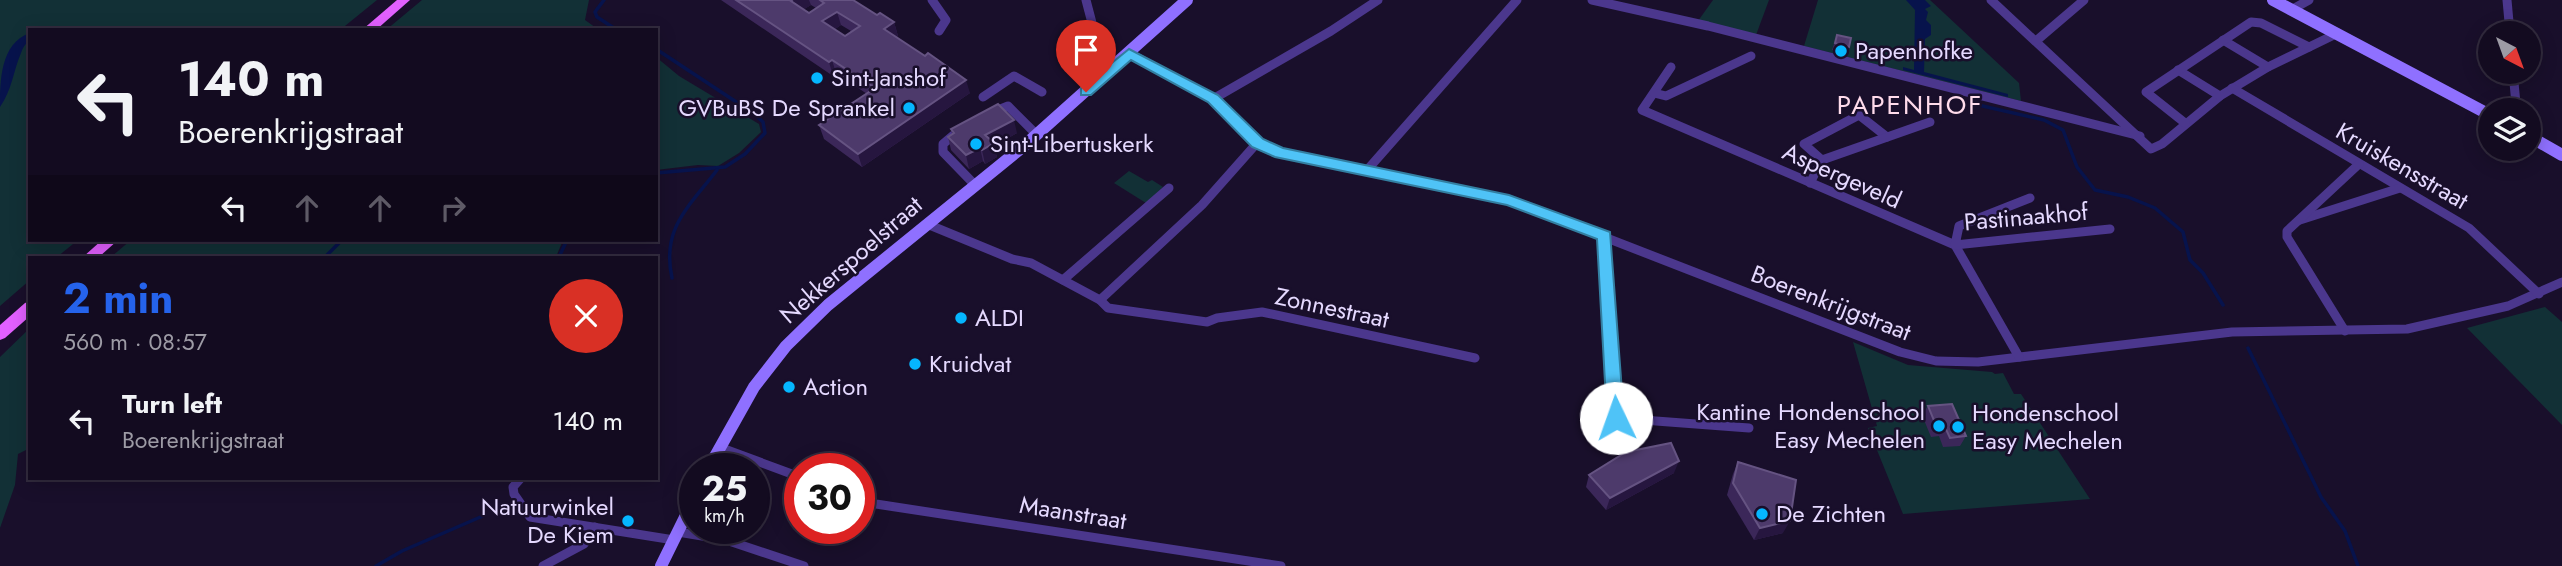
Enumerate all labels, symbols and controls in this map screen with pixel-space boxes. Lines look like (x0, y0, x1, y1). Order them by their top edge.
pin (1056, 20, 1116, 92)
north arrow (2478, 21, 2541, 84)
map controls (2478, 21, 2541, 161)
icon: arrive (1067, 31, 1105, 69)
place label: Papenhofke (1855, 33, 1973, 68)
marker: Papenhofke (1833, 43, 1849, 59)
text: 140 m (178, 44, 324, 114)
icon: left (63, 56, 154, 147)
place label: Sint-Janshof (831, 60, 947, 95)
marker: Sint-Janshof (809, 70, 825, 86)
district label: PAPENHOF (1837, 86, 1983, 124)
place label: GVBuBS De Sprankel (678, 90, 895, 125)
button: layers (2478, 98, 2541, 161)
marker: GVBuBS De Sprankel (901, 100, 917, 116)
text: Boerenkrijgstraat (178, 109, 403, 155)
street label: Kruiskensstraat (2330, 113, 2475, 218)
place label: Sint-Libertuskerk (990, 126, 1154, 161)
street label: Aspergeveld (1777, 134, 1907, 217)
marker: Sint-Libertuskerk (968, 136, 984, 152)
street label: Nekkerspoelstraat (772, 187, 930, 332)
icon: left (215, 189, 253, 227)
icon: ahead (288, 189, 326, 227)
icon: ahead (361, 189, 399, 227)
icon: right (434, 189, 472, 227)
street label: Pastinaakhof (1962, 194, 2091, 239)
street label: Boerenkrijgstraat (1746, 256, 1917, 349)
text: 2 min (63, 268, 173, 329)
street label: Zonnestraat (1272, 278, 1392, 337)
button: close (549, 279, 623, 353)
place label: ALDI (975, 300, 1024, 335)
marker: ALDI (953, 310, 969, 326)
text: 560 m · 08:57 (63, 325, 207, 359)
place label: Kruidvat (929, 346, 1011, 381)
marker: Kruidvat (907, 356, 923, 372)
place label: Action (803, 369, 868, 404)
marker: Action (781, 379, 797, 395)
position arrow (1579, 381, 1653, 455)
text: Turn left (122, 385, 222, 423)
place label: Kantine Hondenschool Easy Mechelen (1696, 394, 1925, 457)
place label: Hondenschool Easy Mechelen (1972, 395, 2123, 458)
icon: left (63, 402, 101, 440)
text: 140 m (552, 402, 623, 440)
marker: Kantine Hondenschool Easy Mechelen (1931, 418, 1947, 434)
marker: Hondenschool Easy Mechelen (1950, 419, 1966, 435)
text: Boerenkrijgstraat (122, 423, 284, 457)
speed limit sign: 30 (784, 453, 875, 544)
text: 25 (702, 464, 747, 514)
street label: Maanstraat (1017, 487, 1129, 538)
place label: Natuurwinkel De Kiem (481, 489, 614, 552)
place label: De Zichten (1776, 496, 1886, 531)
text: km/h (704, 503, 745, 529)
marker: De Zichten (1754, 506, 1770, 522)
marker: Natuurwinkel De Kiem (620, 513, 636, 529)

